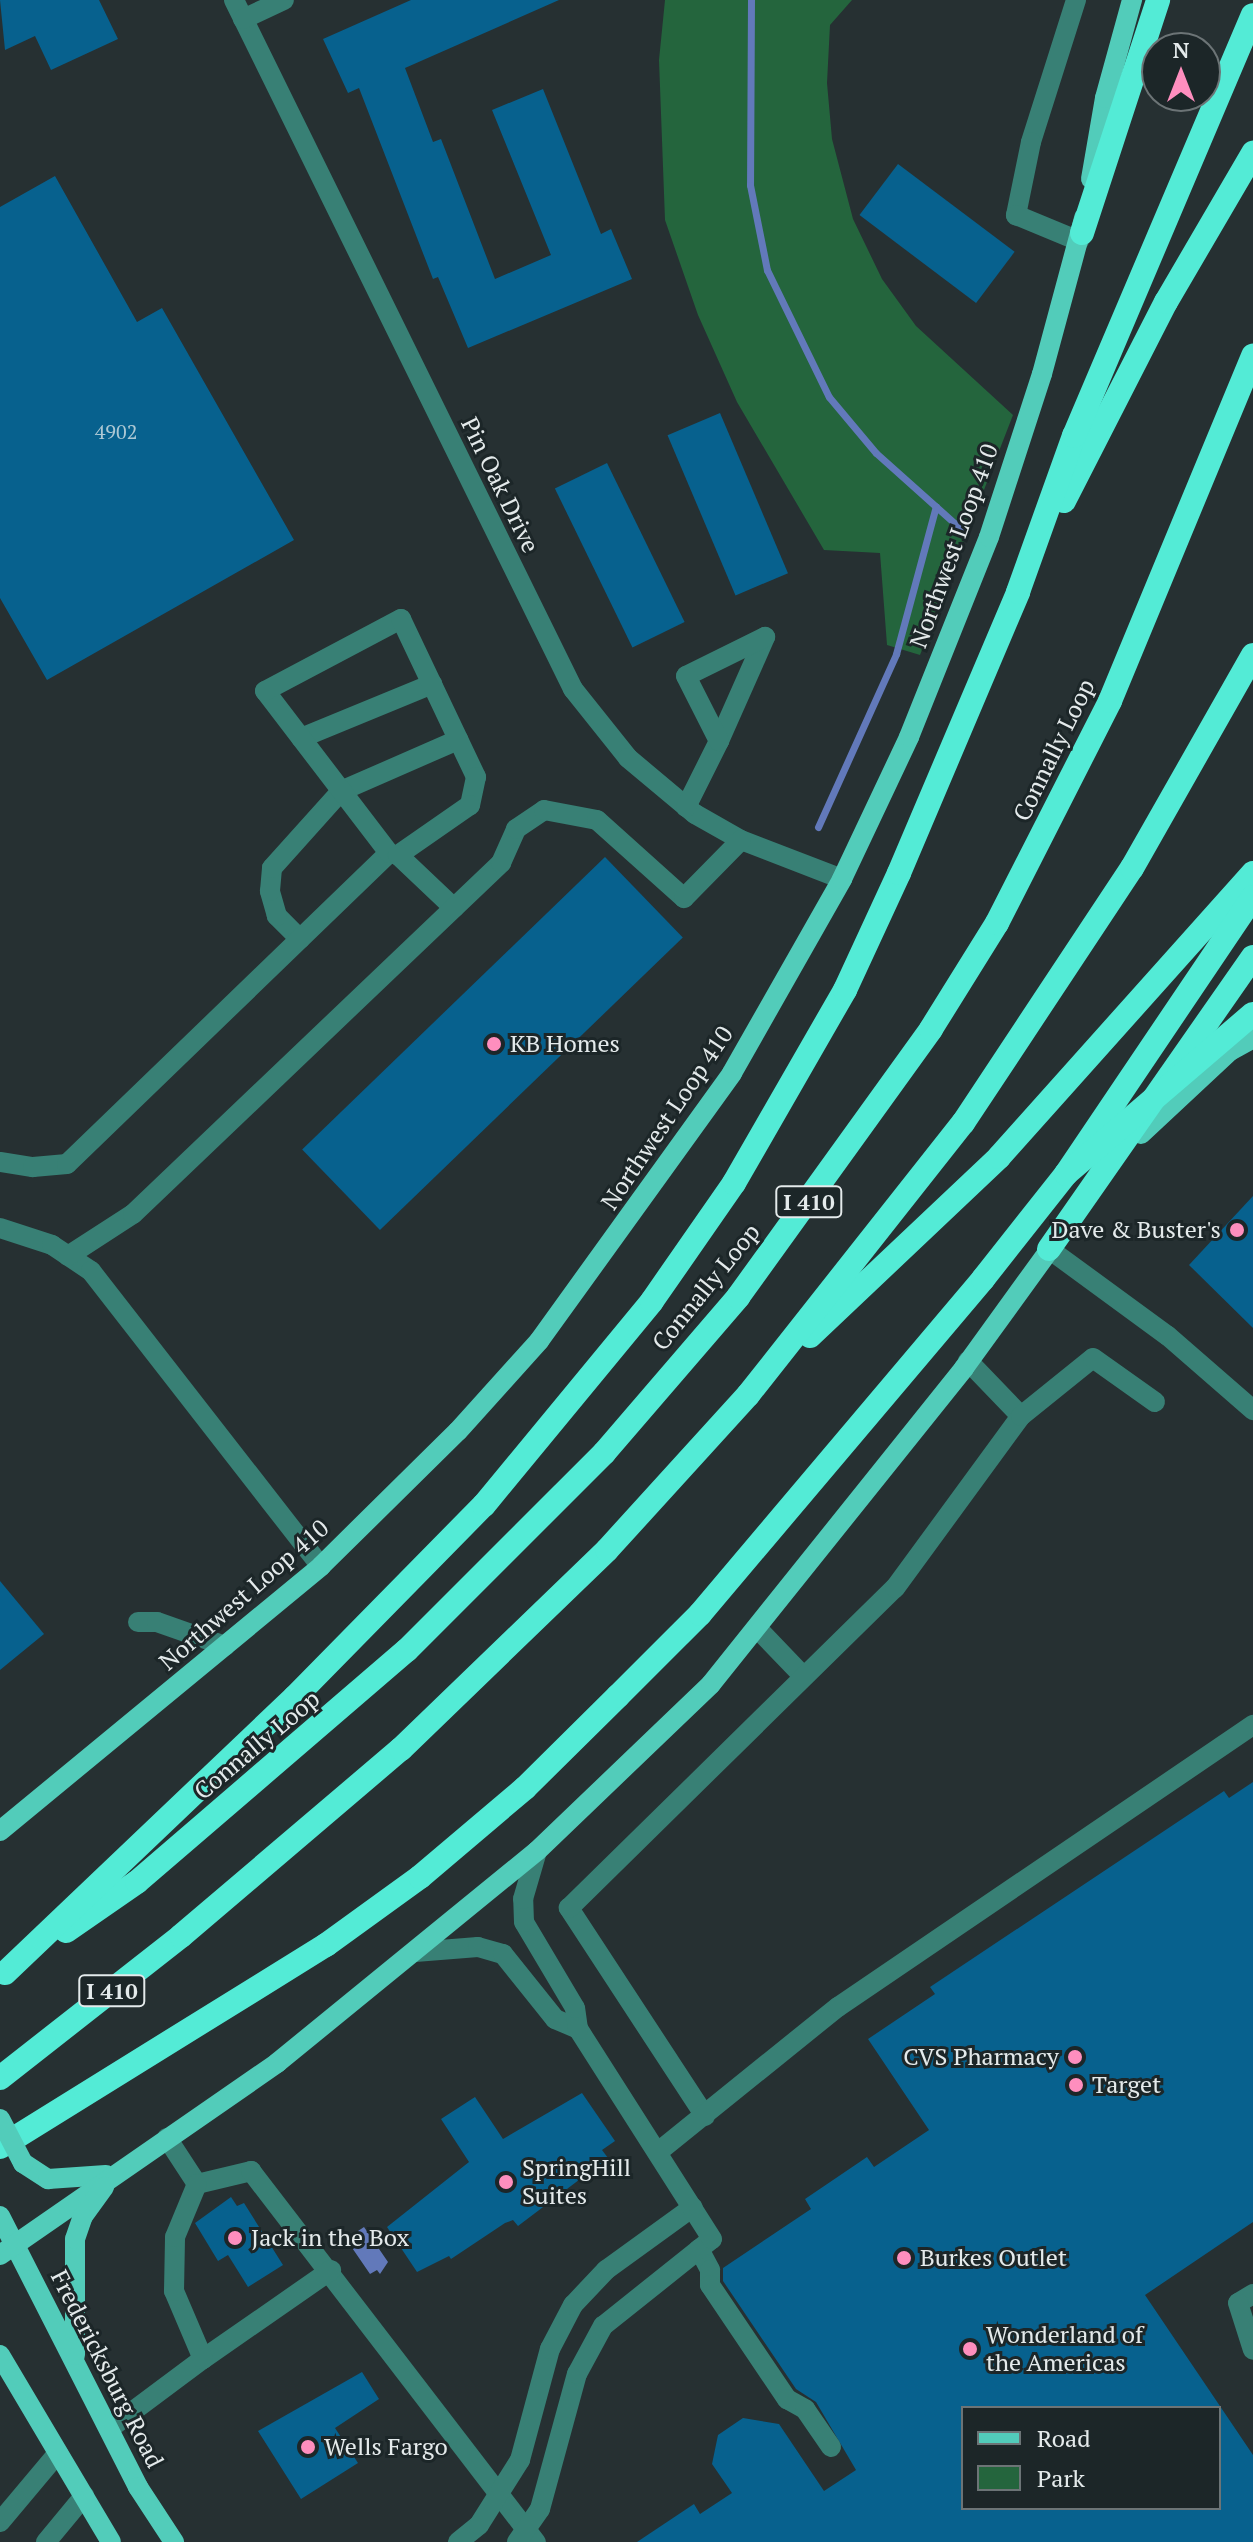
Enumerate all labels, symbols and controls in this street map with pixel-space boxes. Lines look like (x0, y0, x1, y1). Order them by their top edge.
north arrow (1141, 32, 1221, 112)
text: N (1173, 35, 1189, 64)
street label: Pin Oak Drive (455, 413, 545, 557)
house number: 4902 (95, 419, 137, 443)
street label: Northwest Loop 410 (904, 440, 1004, 652)
street label: Connally Loop (1007, 674, 1101, 826)
street label: Northwest Loop 410 (595, 1021, 739, 1215)
place label: KB Homes (510, 1030, 620, 1058)
marker: KB Homes (485, 1035, 503, 1053)
road number: I 410 (775, 1184, 843, 1220)
place label: Dave & Buster's (1051, 1216, 1221, 1244)
street label: Connally Loop (646, 1218, 766, 1356)
marker: Dave & Buster's (1228, 1221, 1246, 1239)
street label: Northwest Loop 410 (153, 1514, 335, 1676)
street label: Connally Loop (189, 1684, 325, 1806)
road number: I 410 (78, 1973, 146, 2009)
place label: CVS Pharmacy (903, 2043, 1059, 2071)
marker: CVS Pharmacy (1066, 2048, 1084, 2066)
place label: Target (1092, 2071, 1161, 2099)
marker: Target (1067, 2076, 1085, 2094)
place label: SpringHill Suites (522, 2154, 631, 2210)
marker: SpringHill Suites (497, 2173, 515, 2191)
place label: Jack in the Box (251, 2224, 409, 2252)
marker: Jack in the Box (226, 2229, 244, 2247)
place label: Burkes Outlet (920, 2244, 1067, 2272)
marker: Burkes Outlet (895, 2249, 913, 2267)
street label: Fredericksburg Road (45, 2265, 169, 2473)
place label: Wonderland of the Americas (986, 2321, 1143, 2377)
marker: Wonderland of the Americas (961, 2340, 979, 2358)
legend (961, 2406, 1221, 2510)
text: Road (1037, 2422, 1091, 2454)
place label: Wells Fargo (324, 2433, 448, 2461)
marker: Wells Fargo (299, 2438, 317, 2456)
text: Park (1037, 2462, 1085, 2494)

